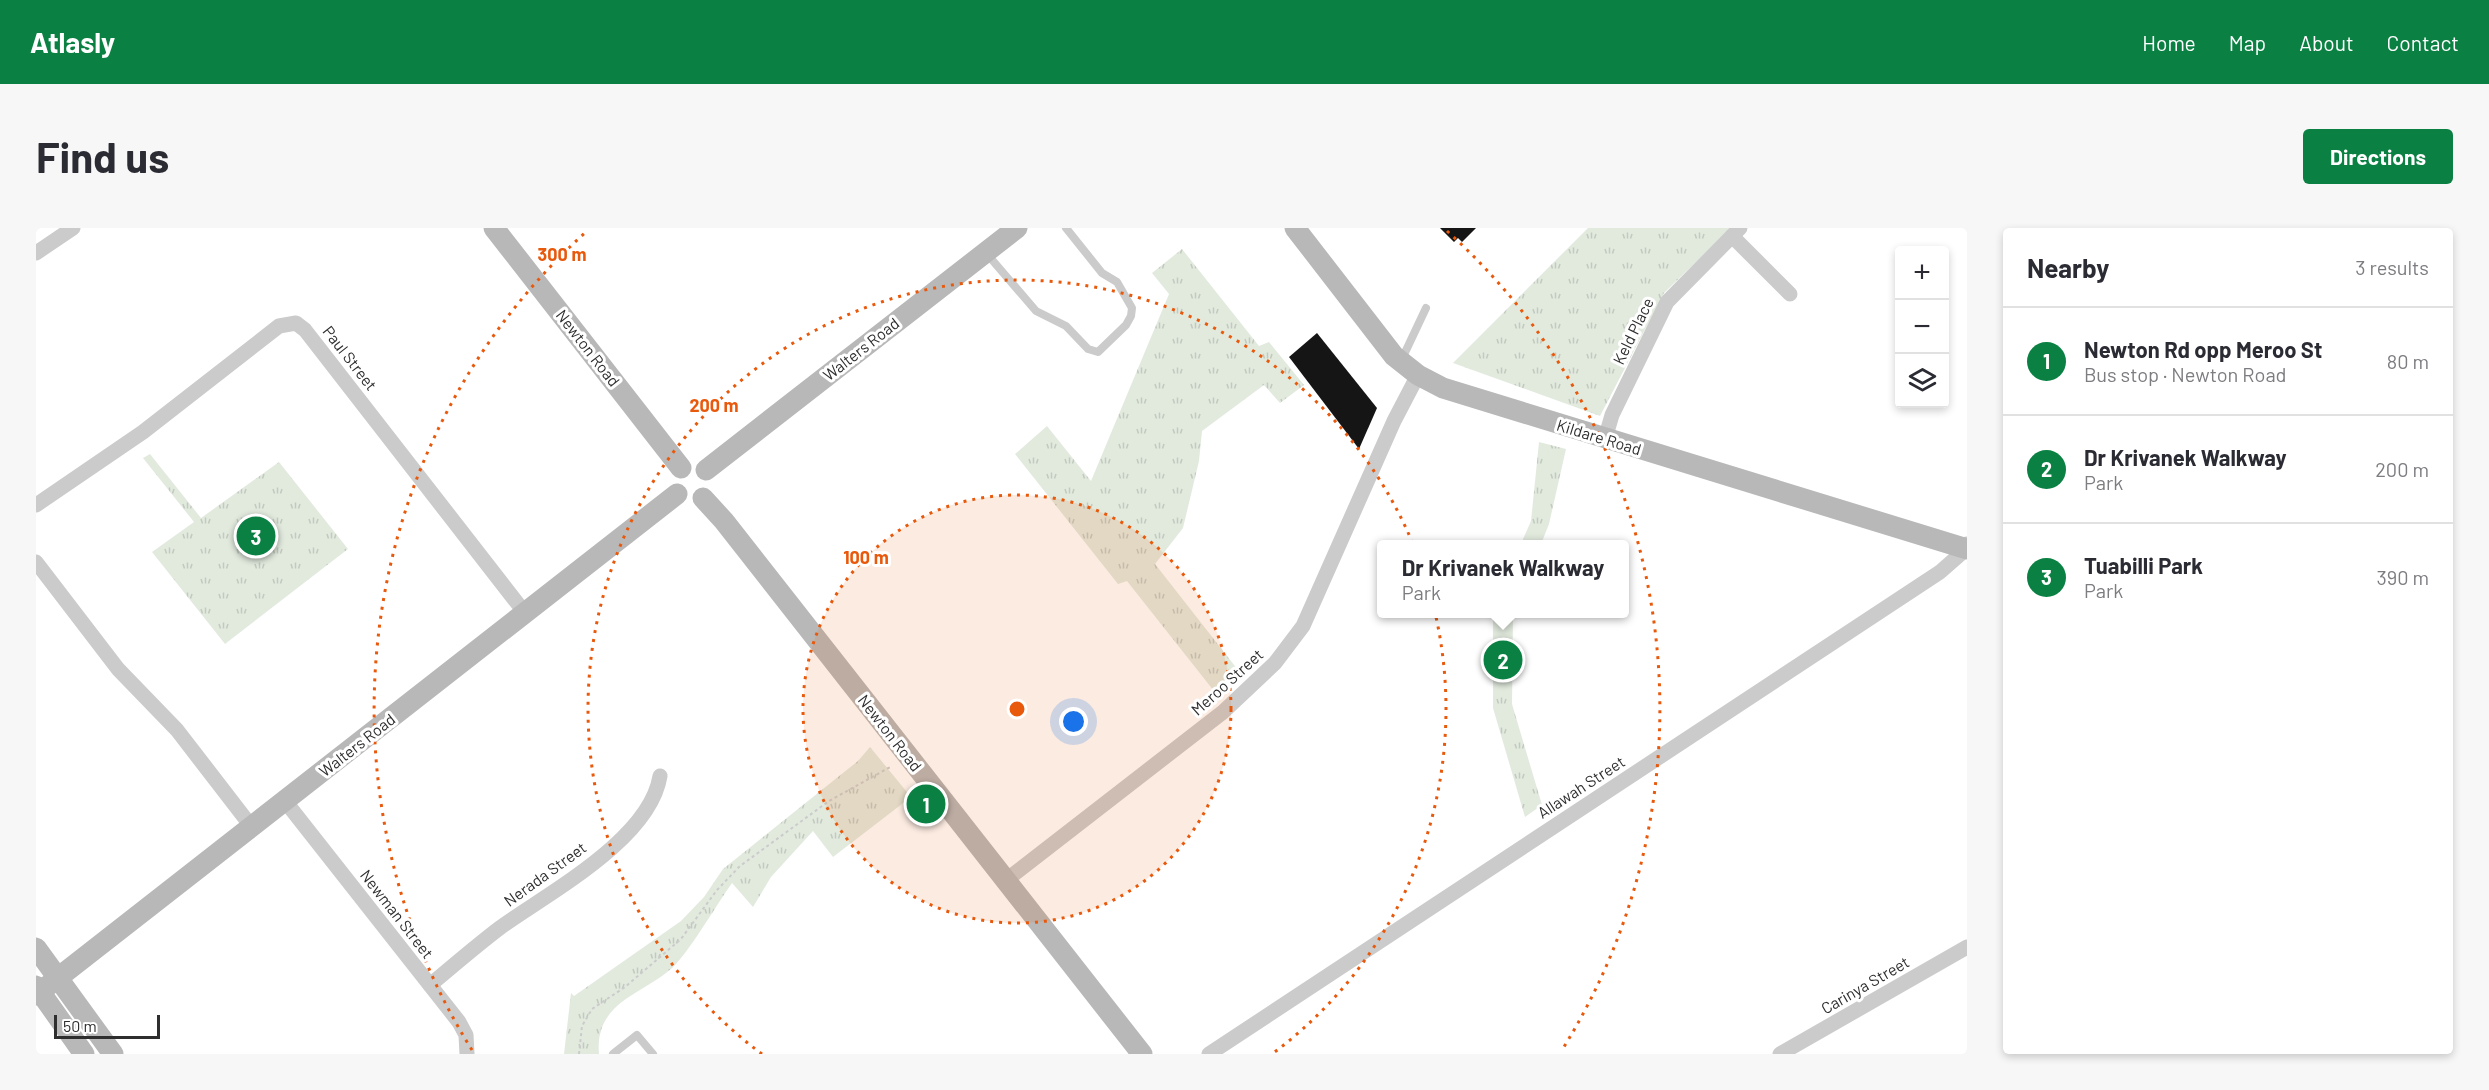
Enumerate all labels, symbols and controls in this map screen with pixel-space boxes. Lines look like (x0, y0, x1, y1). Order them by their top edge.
text: Atlasly (30, 25, 115, 59)
text: Home (2142, 30, 2196, 55)
text: Map (2229, 30, 2266, 55)
text: About (2299, 30, 2354, 55)
text: Contact (2387, 30, 2459, 55)
button: Directions (2303, 129, 2453, 184)
text: Find us (36, 131, 169, 181)
text: 300 m (538, 243, 586, 265)
map controls (1895, 246, 1949, 408)
button: + (1895, 246, 1949, 300)
text: Nearby (2027, 252, 2109, 283)
text: 3 results (2355, 255, 2429, 279)
street label: Keld Place (1608, 294, 1657, 367)
button: − (1895, 300, 1949, 354)
street label: Newton Road (553, 306, 624, 390)
street label: Walters Road (819, 313, 903, 384)
street label: Paul Street (319, 322, 382, 394)
text: Newton Rd opp Meroo St (2084, 336, 2322, 362)
text: 1 (2043, 349, 2050, 373)
text: 80 m (2387, 349, 2429, 373)
button: layers (1895, 354, 1949, 408)
text: Bus stop · Newton Road (2084, 362, 2287, 386)
text: 200 m (689, 394, 739, 416)
street label: Kildare Road (1555, 415, 1644, 458)
text: Dr Krivanek Walkway (2084, 444, 2287, 470)
text: 2 (2041, 457, 2052, 481)
text: 200 m (2375, 457, 2429, 481)
text: Park (2084, 470, 2123, 494)
pin: 3 (236, 514, 276, 558)
popup (1377, 540, 1629, 618)
text: 100 m (843, 546, 889, 568)
text: Tuabilli Park (2084, 552, 2203, 578)
text: Dr Krivanek Walkway (1402, 554, 1604, 580)
text: 3 (2041, 565, 2052, 589)
text: 390 m (2376, 565, 2429, 589)
text: Park (2084, 578, 2123, 602)
text: Park (1402, 580, 1441, 604)
pin: 2 (1484, 638, 1522, 682)
street label: Meroo Street (1187, 644, 1266, 719)
street label: Newton Road (855, 691, 926, 775)
centre of rings (1007, 699, 1027, 719)
your location (1059, 707, 1088, 736)
street label: Walters Road (315, 709, 399, 780)
street label: Allawah Street (1534, 751, 1628, 822)
pin: 1 (906, 782, 946, 826)
street label: Nerada Street (500, 837, 590, 910)
street label: Newman Street (357, 865, 438, 962)
street label: Carinya Street (1817, 952, 1912, 1017)
scale bar (54, 1012, 160, 1040)
text: 50 m (63, 1016, 97, 1035)

